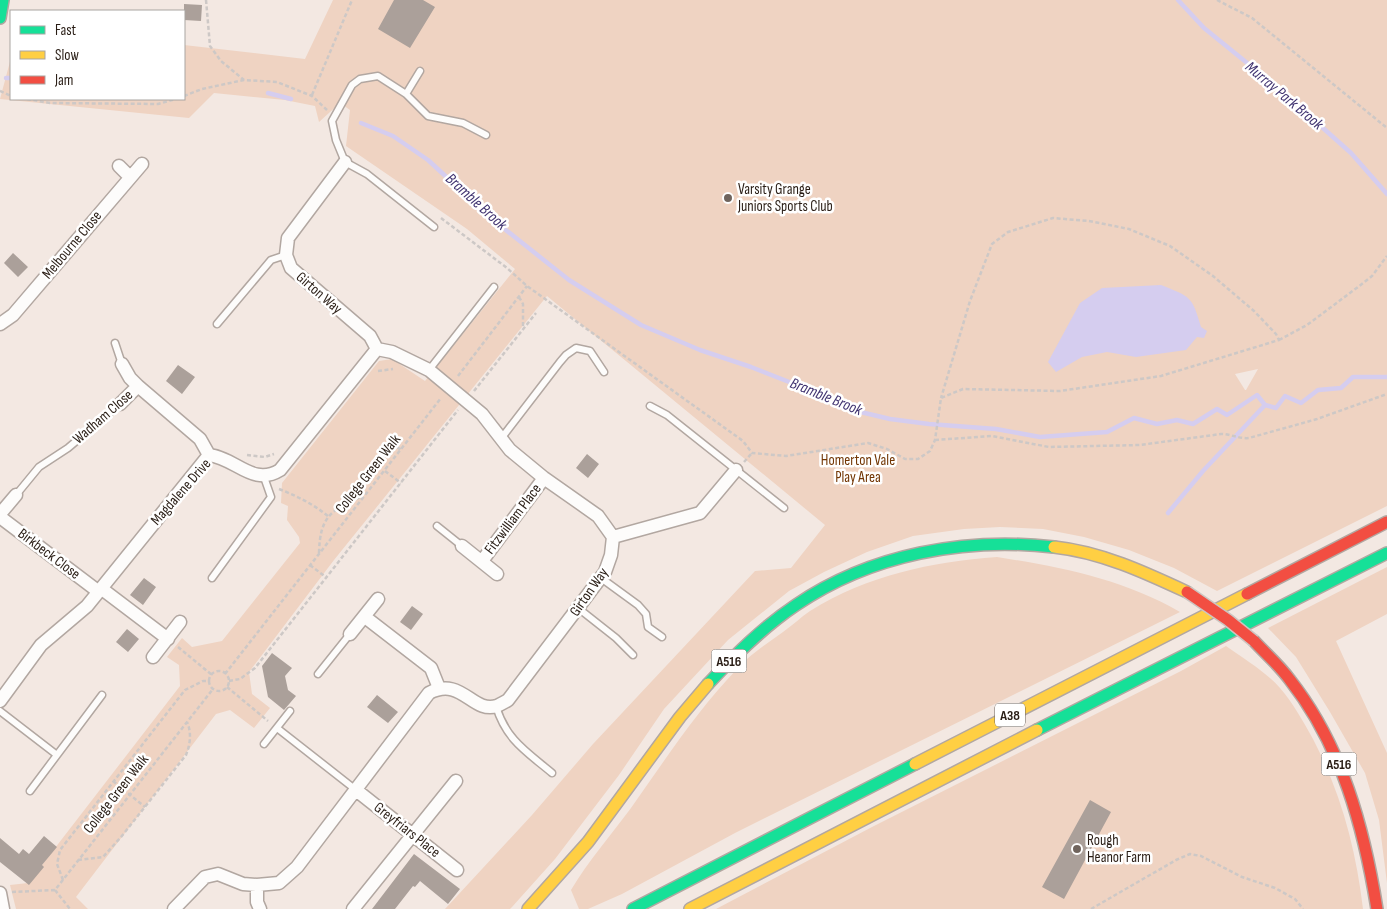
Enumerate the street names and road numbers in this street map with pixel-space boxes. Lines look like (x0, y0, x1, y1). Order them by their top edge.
street label: Melbourne Close (38, 207, 106, 283)
street label: Girton Way (292, 268, 346, 318)
street label: Wadham Close (69, 386, 137, 448)
street label: College Green Walk (331, 430, 405, 517)
street label: Magdalene Drive (147, 455, 215, 529)
street label: Fitzwilliam Place (480, 480, 546, 558)
street label: Birkbeck Close (14, 524, 84, 584)
street label: Girton Way (565, 564, 613, 620)
road number: A516 (712, 649, 746, 672)
road number: A38 (995, 704, 1025, 726)
street label: College Green Walk (79, 750, 153, 837)
road number: A516 (1322, 752, 1356, 776)
street label: Greyfriars Place (370, 798, 444, 862)

